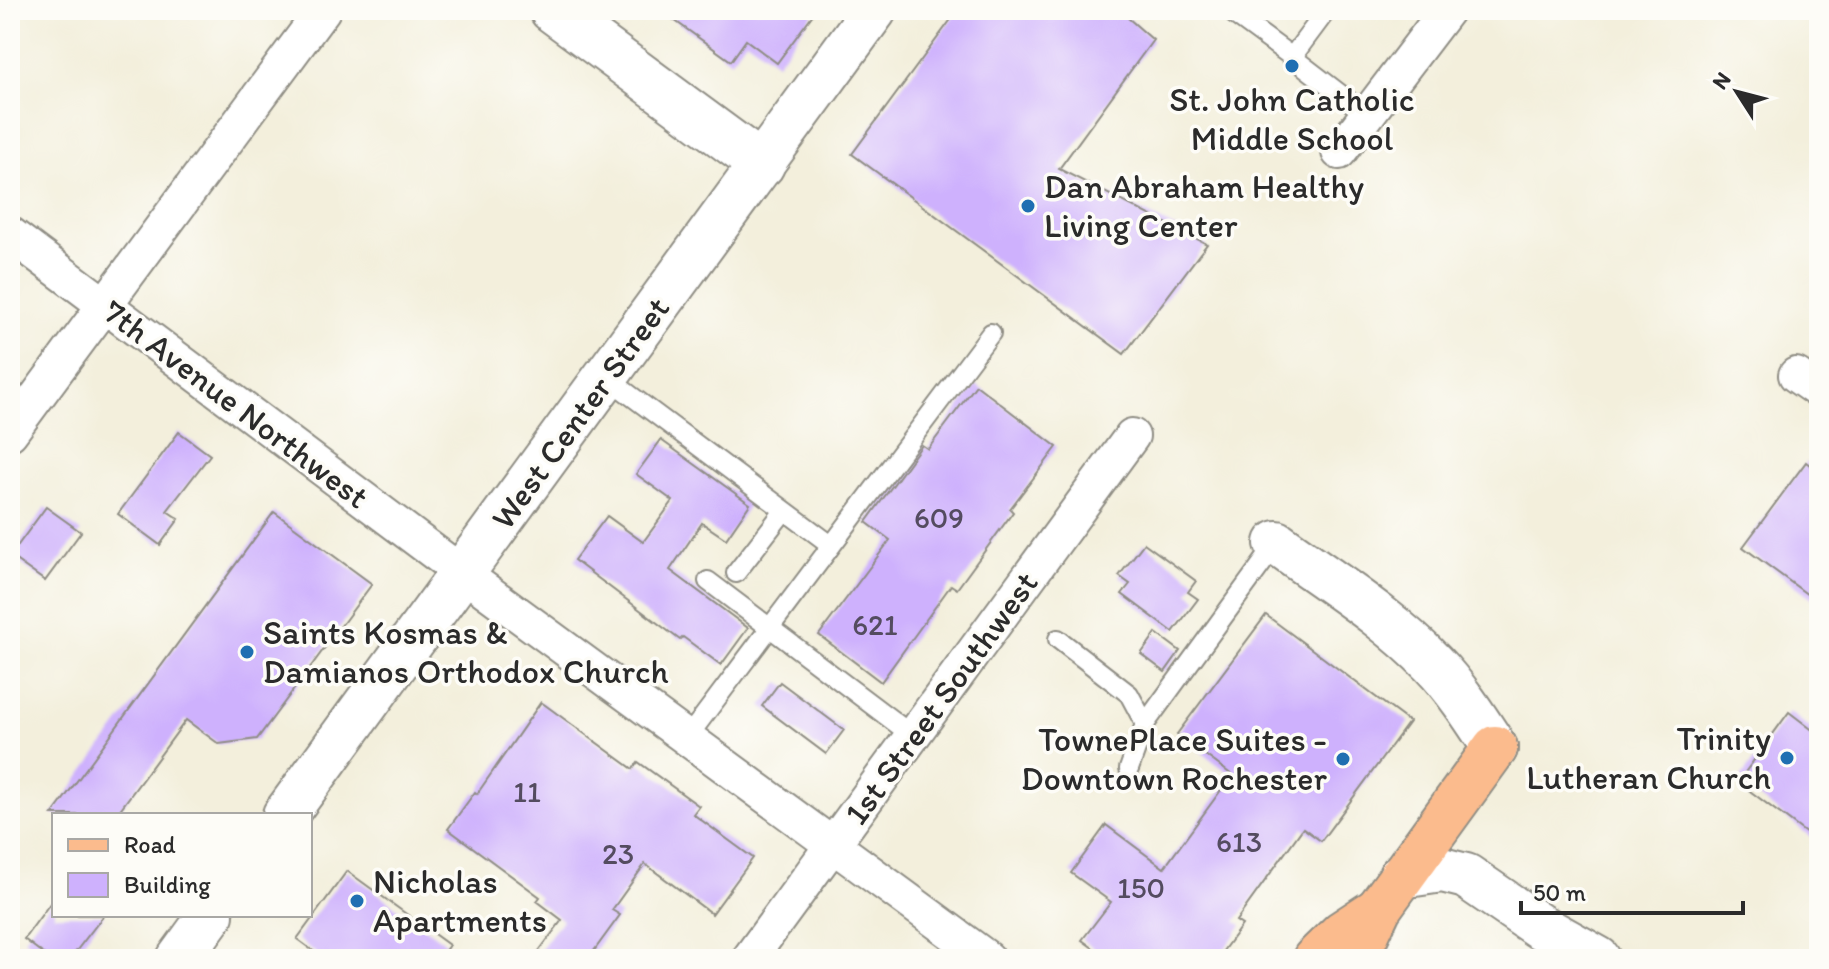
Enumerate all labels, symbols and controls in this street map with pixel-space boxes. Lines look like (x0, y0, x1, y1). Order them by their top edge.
north arrow (1697, 52, 1777, 132)
marker: St. John Catholic Middle School (1283, 57, 1301, 75)
text: N (1706, 67, 1737, 94)
place label: St. John Catholic Middle School (1169, 79, 1415, 159)
place label: Dan Abraham Healthy Living Center (1044, 166, 1364, 246)
marker: Dan Abraham Healthy Living Center (1019, 197, 1037, 215)
street label: West Center Street (482, 289, 678, 537)
street label: 7th Avenue Northwest (95, 291, 377, 517)
house number: 609 (914, 499, 964, 536)
street label: 1st Street Southwest (835, 563, 1047, 833)
house number: 621 (852, 606, 898, 643)
place label: Saints Kosmas & Damianos Orthodox Church (263, 612, 669, 692)
marker: Saints Kosmas & Damianos Orthodox Church (238, 643, 256, 661)
place label: Trinity Lutheran Church (1526, 718, 1771, 798)
place label: TownePlace Suites - Downtown Rochester (1021, 719, 1328, 799)
marker: Trinity Lutheran Church (1778, 749, 1796, 767)
marker: TownePlace Suites - Downtown Rochester (1334, 750, 1352, 768)
house number: 11 (513, 773, 541, 810)
legend (52, 813, 312, 917)
house number: 613 (1216, 823, 1262, 860)
text: Road (124, 830, 176, 859)
house number: 23 (602, 835, 634, 872)
place label: Nicholas Apartments (373, 861, 547, 941)
scale bar (1521, 865, 1743, 915)
house number: 150 (1117, 869, 1165, 906)
text: Building (124, 870, 211, 899)
text: 50 m (1533, 878, 1586, 907)
marker: Nicholas Apartments (348, 892, 366, 910)

